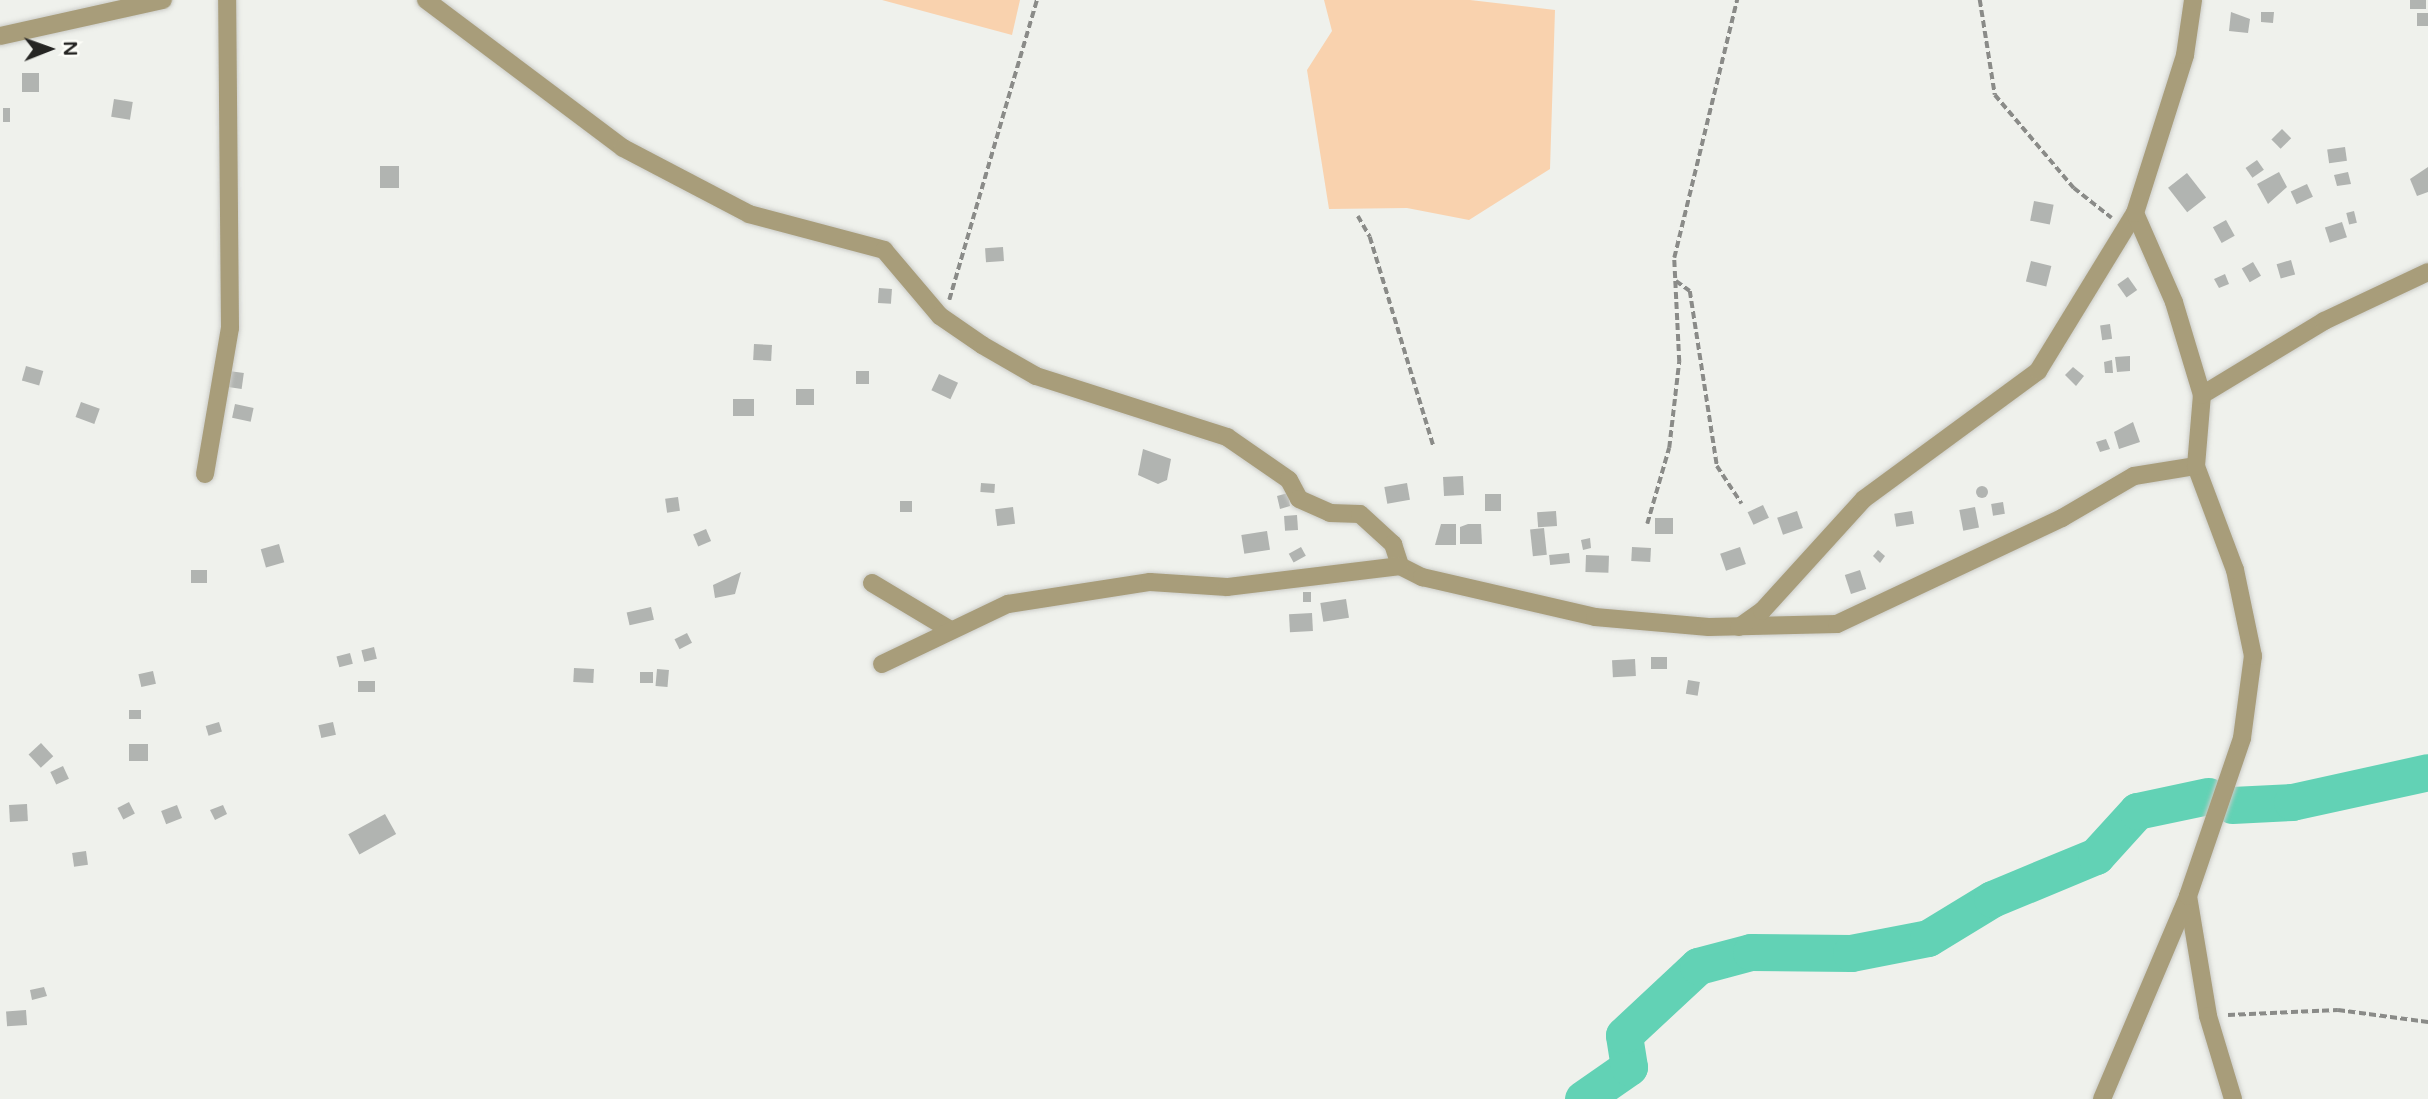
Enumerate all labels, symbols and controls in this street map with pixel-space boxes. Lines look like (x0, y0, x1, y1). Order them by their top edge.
north arrow (14, 14, 84, 84)
text: N (59, 41, 81, 56)

